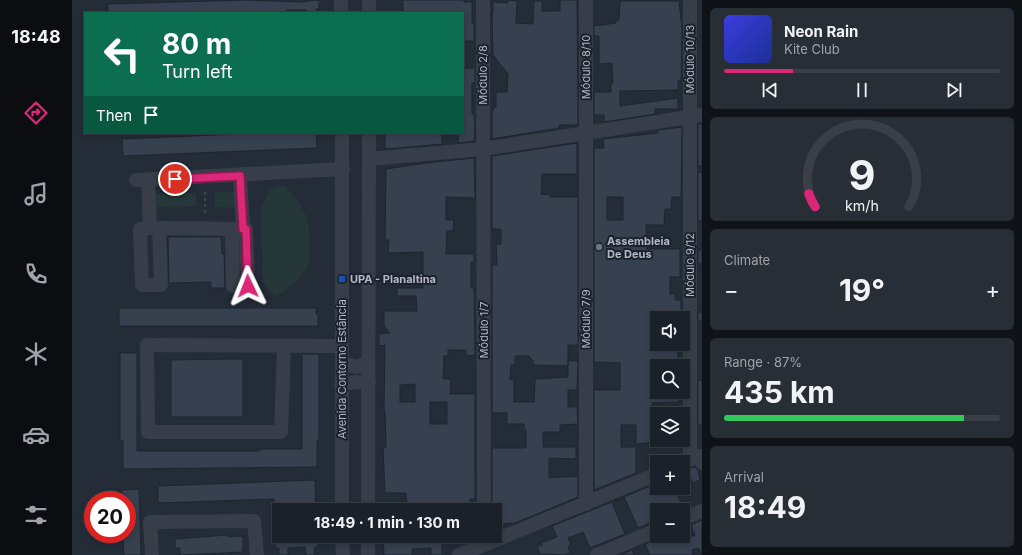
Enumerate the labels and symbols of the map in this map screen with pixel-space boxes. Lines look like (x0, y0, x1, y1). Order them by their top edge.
street label: Módulo 10/13 (683, 24, 697, 93)
street label: Módulo 8/10 (579, 35, 593, 99)
street label: Módulo 2/8 (476, 45, 490, 105)
pin (158, 162, 192, 196)
street label: Módulo 9/12 (683, 233, 697, 297)
place label: Assembleia De Deus (607, 234, 670, 261)
marker: Assembleia De Deus (594, 242, 604, 252)
position arrow (227, 265, 269, 307)
place label: UPA - Planaltina (350, 272, 436, 286)
marker: UPA - Planaltina (337, 274, 347, 284)
street label: Módulo 7/9 (579, 289, 593, 349)
street label: Avenida Contorno Estância (335, 299, 349, 439)
street label: Módulo 1/7 (477, 302, 491, 358)
speed limit sign: 20 (84, 491, 136, 543)

